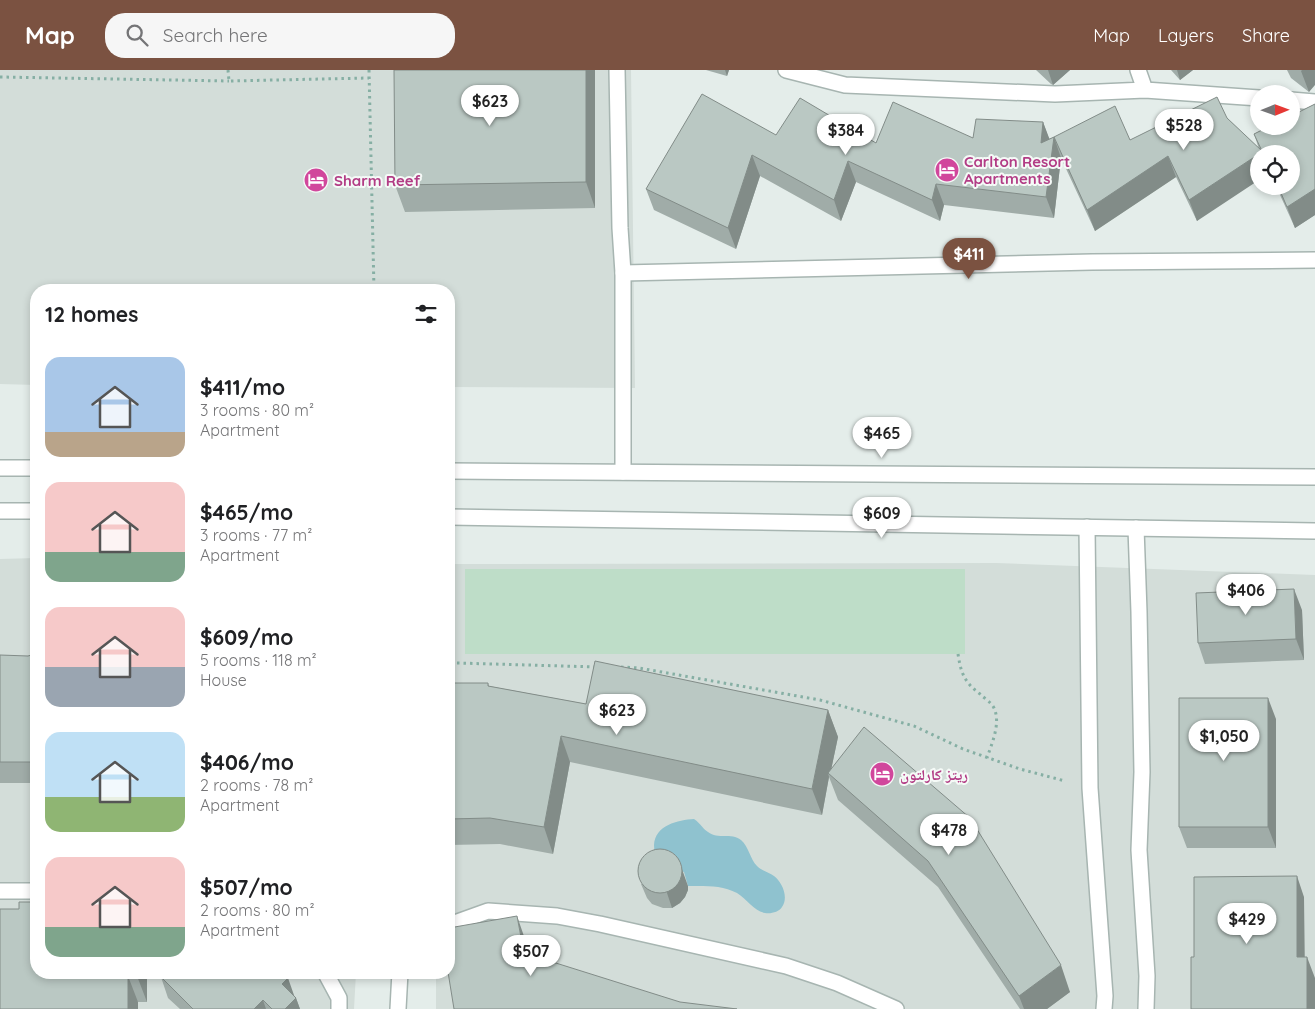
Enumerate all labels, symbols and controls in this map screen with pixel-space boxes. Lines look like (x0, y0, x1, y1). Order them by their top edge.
search box (105, 13, 455, 58)
text: Map (25, 20, 75, 50)
icon: search (123, 21, 151, 49)
text: Search here (163, 23, 268, 47)
text: Map (1093, 24, 1130, 47)
text: Layers (1158, 24, 1214, 47)
text: Share (1242, 24, 1290, 47)
pin: $623 (460, 85, 520, 127)
north arrow (1250, 85, 1300, 135)
map controls (1250, 85, 1300, 195)
text: $623 (472, 91, 508, 111)
pin: $528 (1154, 108, 1214, 151)
pin: $384 (816, 114, 876, 156)
text: $528 (1166, 115, 1202, 135)
text: $384 (828, 120, 864, 140)
button: locate (1250, 145, 1300, 195)
place label: Carlton Resort Apartments (964, 152, 1070, 188)
hotel icon: Carlton Resort Apartments (934, 157, 960, 183)
hotel icon: Sharm Reef (303, 167, 329, 193)
place label: Sharm Reef (334, 171, 421, 190)
pin: $411 (939, 238, 999, 280)
text: $411 (954, 244, 984, 264)
icon: filters (412, 300, 440, 328)
text: 12 homes (45, 301, 138, 327)
text: $411/mo (200, 374, 285, 400)
icon: home (85, 377, 145, 437)
text: 3 rooms · 80 m² (200, 400, 314, 420)
pin: $465 (852, 416, 912, 459)
text: Apartment (200, 420, 280, 440)
text: $465 (863, 423, 901, 443)
pin: $609 (852, 496, 912, 539)
text: $465/mo (200, 499, 293, 525)
icon: home (85, 502, 145, 562)
text: $609 (863, 503, 901, 523)
text: 3 rooms · 77 m² (200, 525, 312, 545)
text: Apartment (200, 545, 280, 565)
pin: $406 (1216, 574, 1276, 616)
text: $406 (1227, 580, 1265, 600)
text: $609/mo (200, 624, 293, 650)
icon: home (85, 627, 145, 687)
text: 5 rooms · 118 m² (200, 650, 317, 670)
text: House (200, 670, 247, 690)
pin: $623 (587, 694, 647, 736)
text: $623 (599, 700, 635, 720)
pin: $1,050 (1183, 720, 1265, 762)
text: $1,050 (1199, 726, 1249, 746)
text: $406/mo (200, 749, 294, 775)
icon: home (85, 752, 145, 812)
hotel icon: ريتز كارلتون (869, 761, 895, 787)
place label: ريتز كارلتون (900, 765, 968, 784)
text: 2 rooms · 78 m² (200, 775, 313, 795)
text: Apartment (200, 795, 280, 815)
pin: $478 (919, 814, 979, 856)
text: $478 (931, 820, 967, 840)
text: $507/mo (200, 874, 293, 900)
icon: home (85, 877, 145, 937)
text: 2 rooms · 80 m² (200, 900, 315, 920)
pin: $429 (1217, 902, 1277, 945)
text: $429 (1228, 909, 1266, 929)
text: Apartment (200, 920, 280, 940)
pin: $507 (501, 934, 561, 977)
text: $507 (513, 941, 549, 961)

